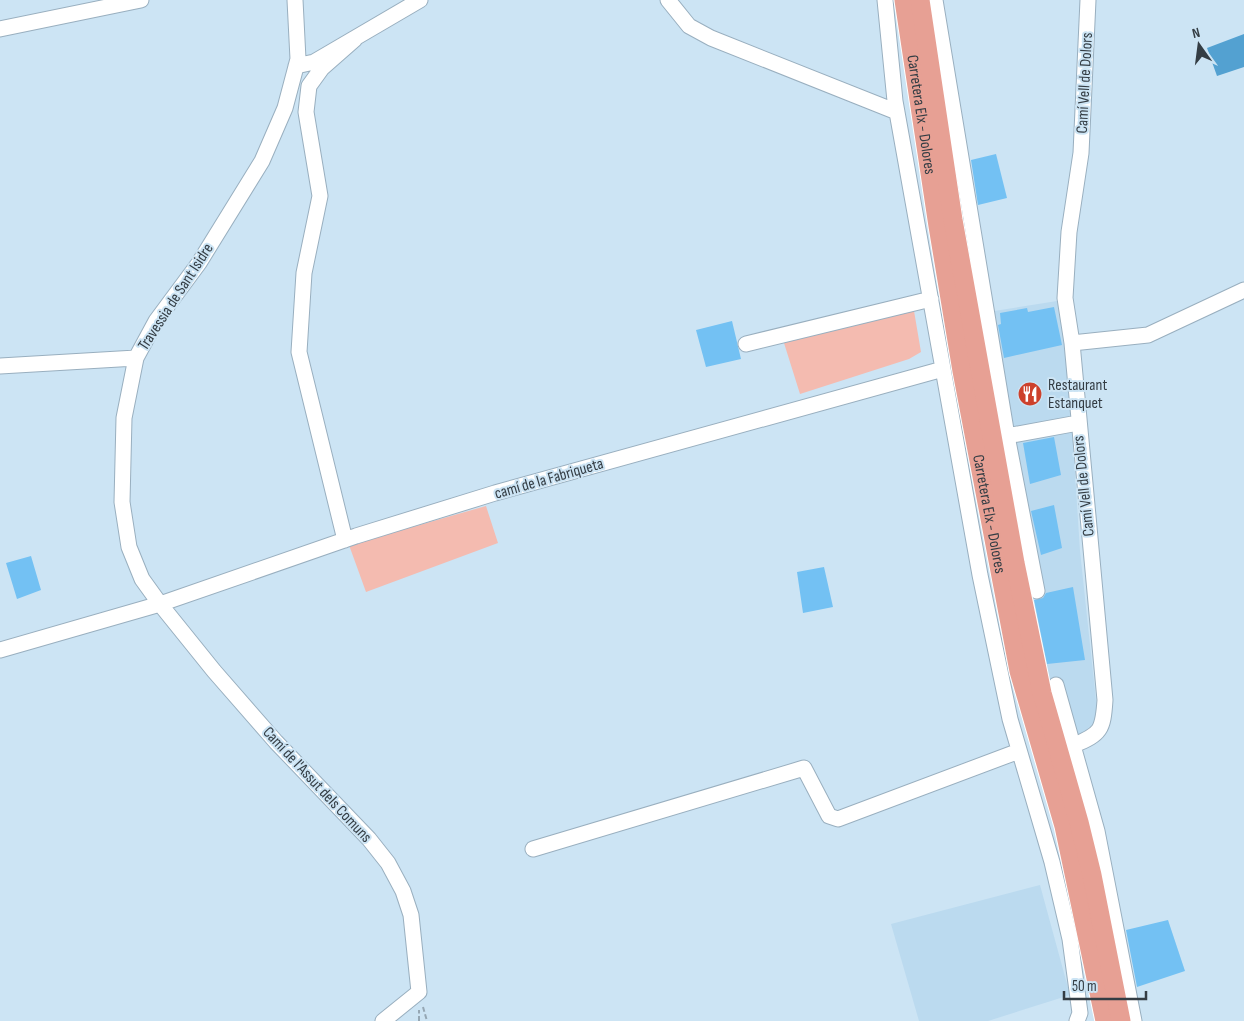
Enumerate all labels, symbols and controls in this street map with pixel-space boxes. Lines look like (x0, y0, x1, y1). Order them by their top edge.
north arrow (1174, 20, 1224, 70)
text: N (1190, 24, 1202, 42)
street label: Camí Vell de Dolors (1073, 32, 1097, 134)
street label: Carretera Elx - Dolores (903, 54, 940, 176)
street label: Travessia de Sant Isidre (134, 240, 218, 354)
place label: Restaurant Estanquet (1048, 376, 1107, 413)
restaurant icon: Restaurant Estanquet (1017, 381, 1043, 407)
street label: Camí Vell de Dolors (1069, 435, 1099, 537)
street label: Carretera Elx - Dolores (969, 453, 1010, 575)
street label: camí de la Fabriqueta (492, 454, 606, 504)
street label: Camí de l'Assut dels Comuns (259, 723, 376, 847)
scale bar (1064, 968, 1146, 1000)
text: 50 m (1072, 977, 1097, 996)

